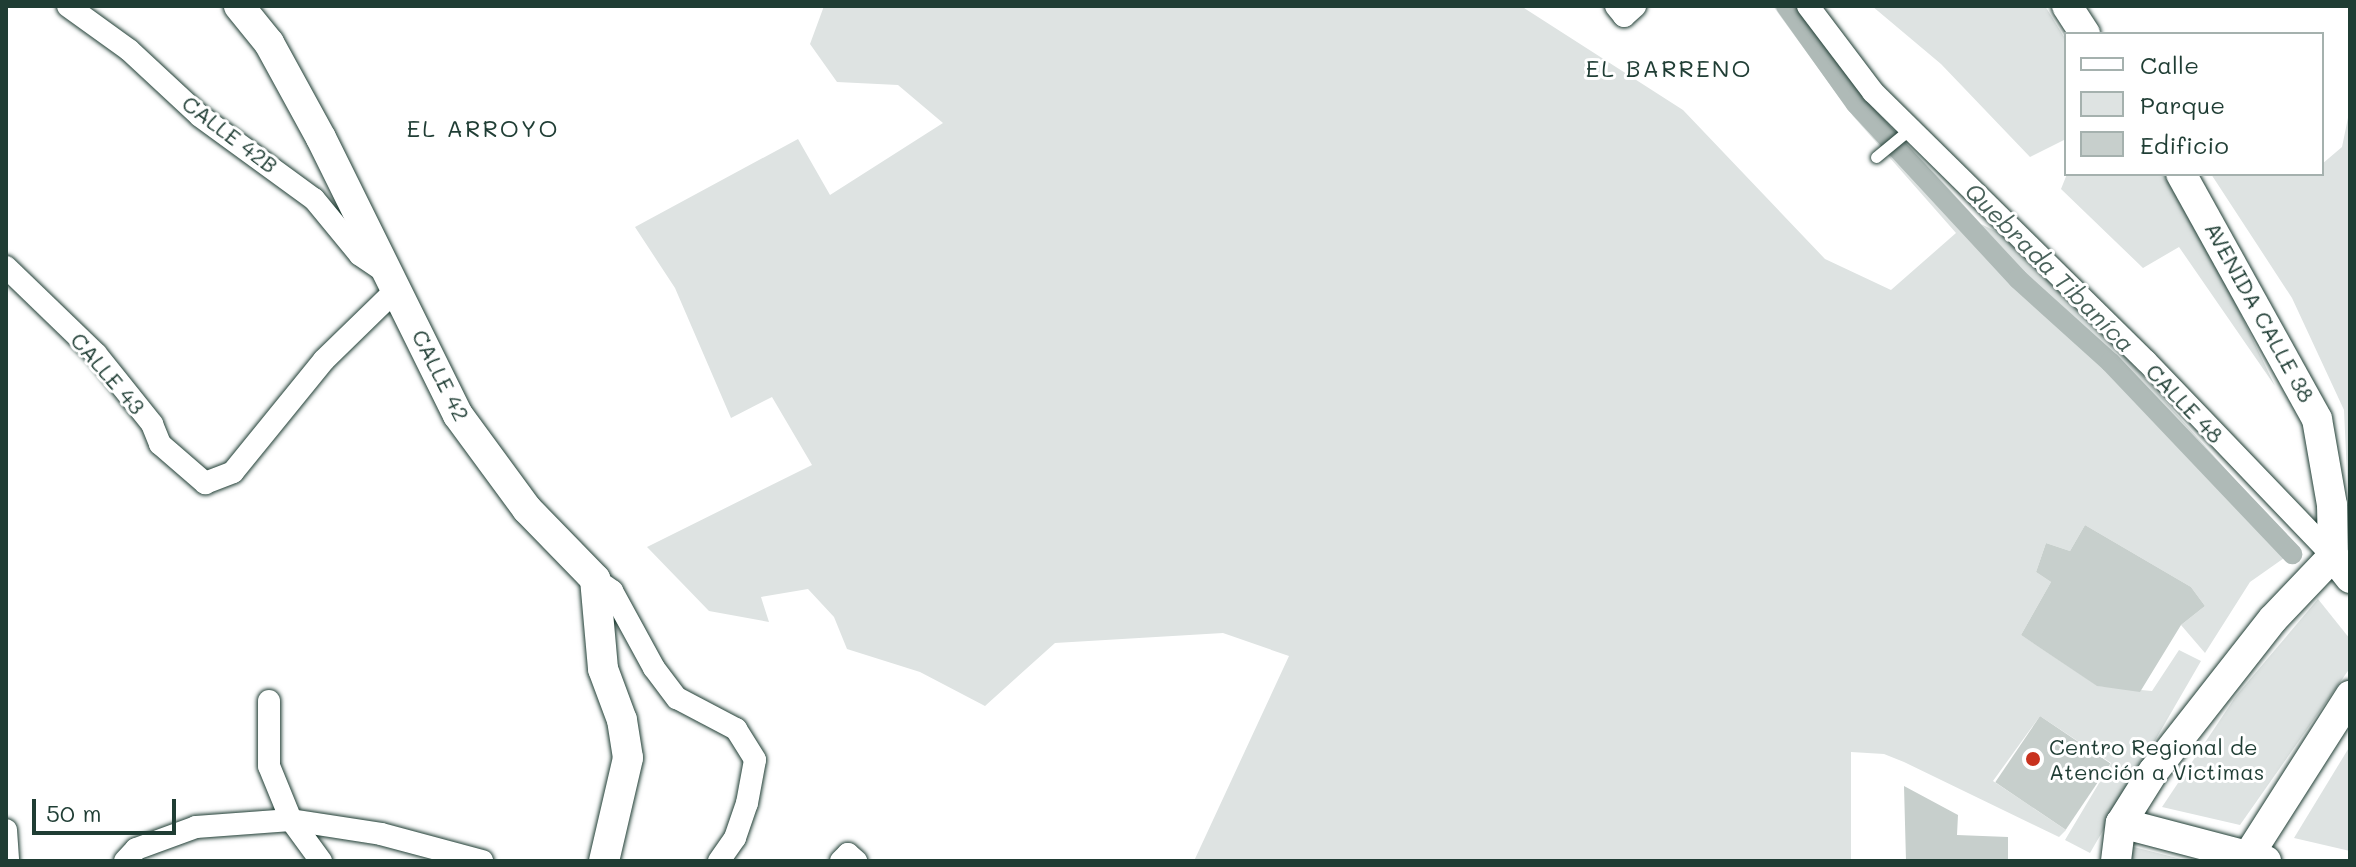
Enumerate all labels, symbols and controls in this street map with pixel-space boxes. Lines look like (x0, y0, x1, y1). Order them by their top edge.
legend (2064, 32, 2324, 176)
text: Calle (2140, 49, 2199, 80)
district label: EL BARRENO (1586, 54, 1752, 82)
text: Parque (2140, 89, 2225, 120)
street label: CALLE 42B (177, 90, 283, 178)
district label: EL ARROYO (406, 114, 560, 142)
text: Edificio (2140, 129, 2229, 160)
water label: Quebrada Tibaníca (1959, 176, 2141, 358)
street label: AVENIDA CALLE 38 (2200, 217, 2320, 407)
street label: CALLE 42 (407, 325, 475, 425)
street label: CALLE 43 (65, 327, 151, 419)
street label: CALLE 48 (2141, 358, 2229, 448)
place label: Centro Regional de Atención a Victimas (2049, 733, 2265, 784)
marker: Centro Regional de Atención a Victimas (2024, 750, 2042, 768)
scale bar (36, 783, 180, 833)
text: 50 m (46, 797, 102, 828)

